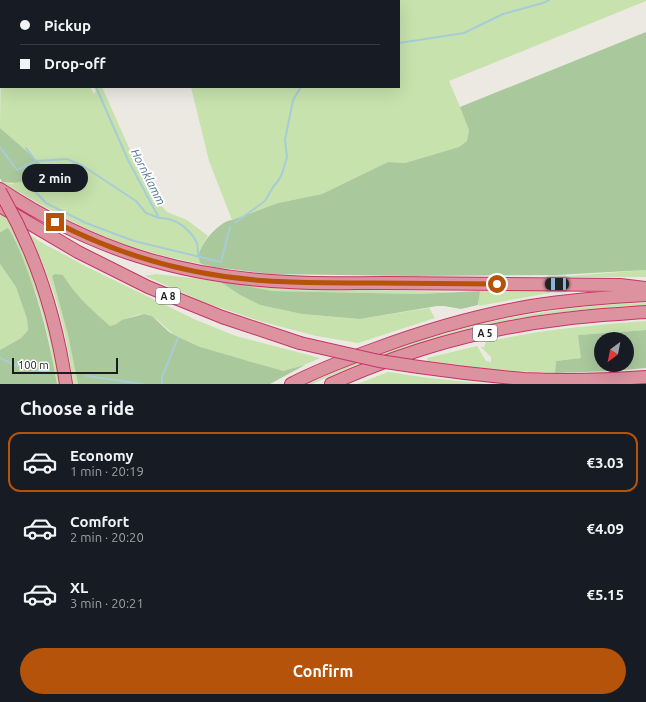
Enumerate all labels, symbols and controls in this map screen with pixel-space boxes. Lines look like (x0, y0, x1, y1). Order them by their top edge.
text: Pickup (44, 17, 91, 34)
text: Drop-off (44, 55, 106, 72)
water label: Hornklamm (129, 146, 168, 207)
callout: 2 min (22, 164, 88, 192)
text: 2 min (39, 171, 71, 185)
route end (46, 213, 64, 231)
route start (488, 275, 506, 293)
car (545, 278, 569, 290)
road number: A 8 (156, 288, 180, 304)
road number: A 5 (473, 325, 497, 341)
north arrow (594, 332, 634, 372)
map controls (594, 332, 634, 372)
scale bar (12, 356, 118, 375)
text: 100 m (18, 359, 49, 371)
text: Choose a ride (20, 398, 134, 418)
icon: car (22, 444, 58, 480)
text: Economy (70, 447, 134, 464)
text: €3.03 (586, 454, 624, 471)
text: 1 min · 20:19 (70, 464, 144, 478)
icon: car (22, 510, 58, 546)
text: Comfort (70, 513, 129, 530)
text: €4.09 (586, 520, 624, 537)
text: 2 min · 20:20 (70, 530, 144, 544)
icon: car (22, 576, 58, 612)
text: XL (70, 579, 88, 596)
text: €5.15 (586, 586, 624, 603)
text: 3 min · 20:21 (70, 596, 144, 610)
button: Confirm (20, 648, 626, 694)

